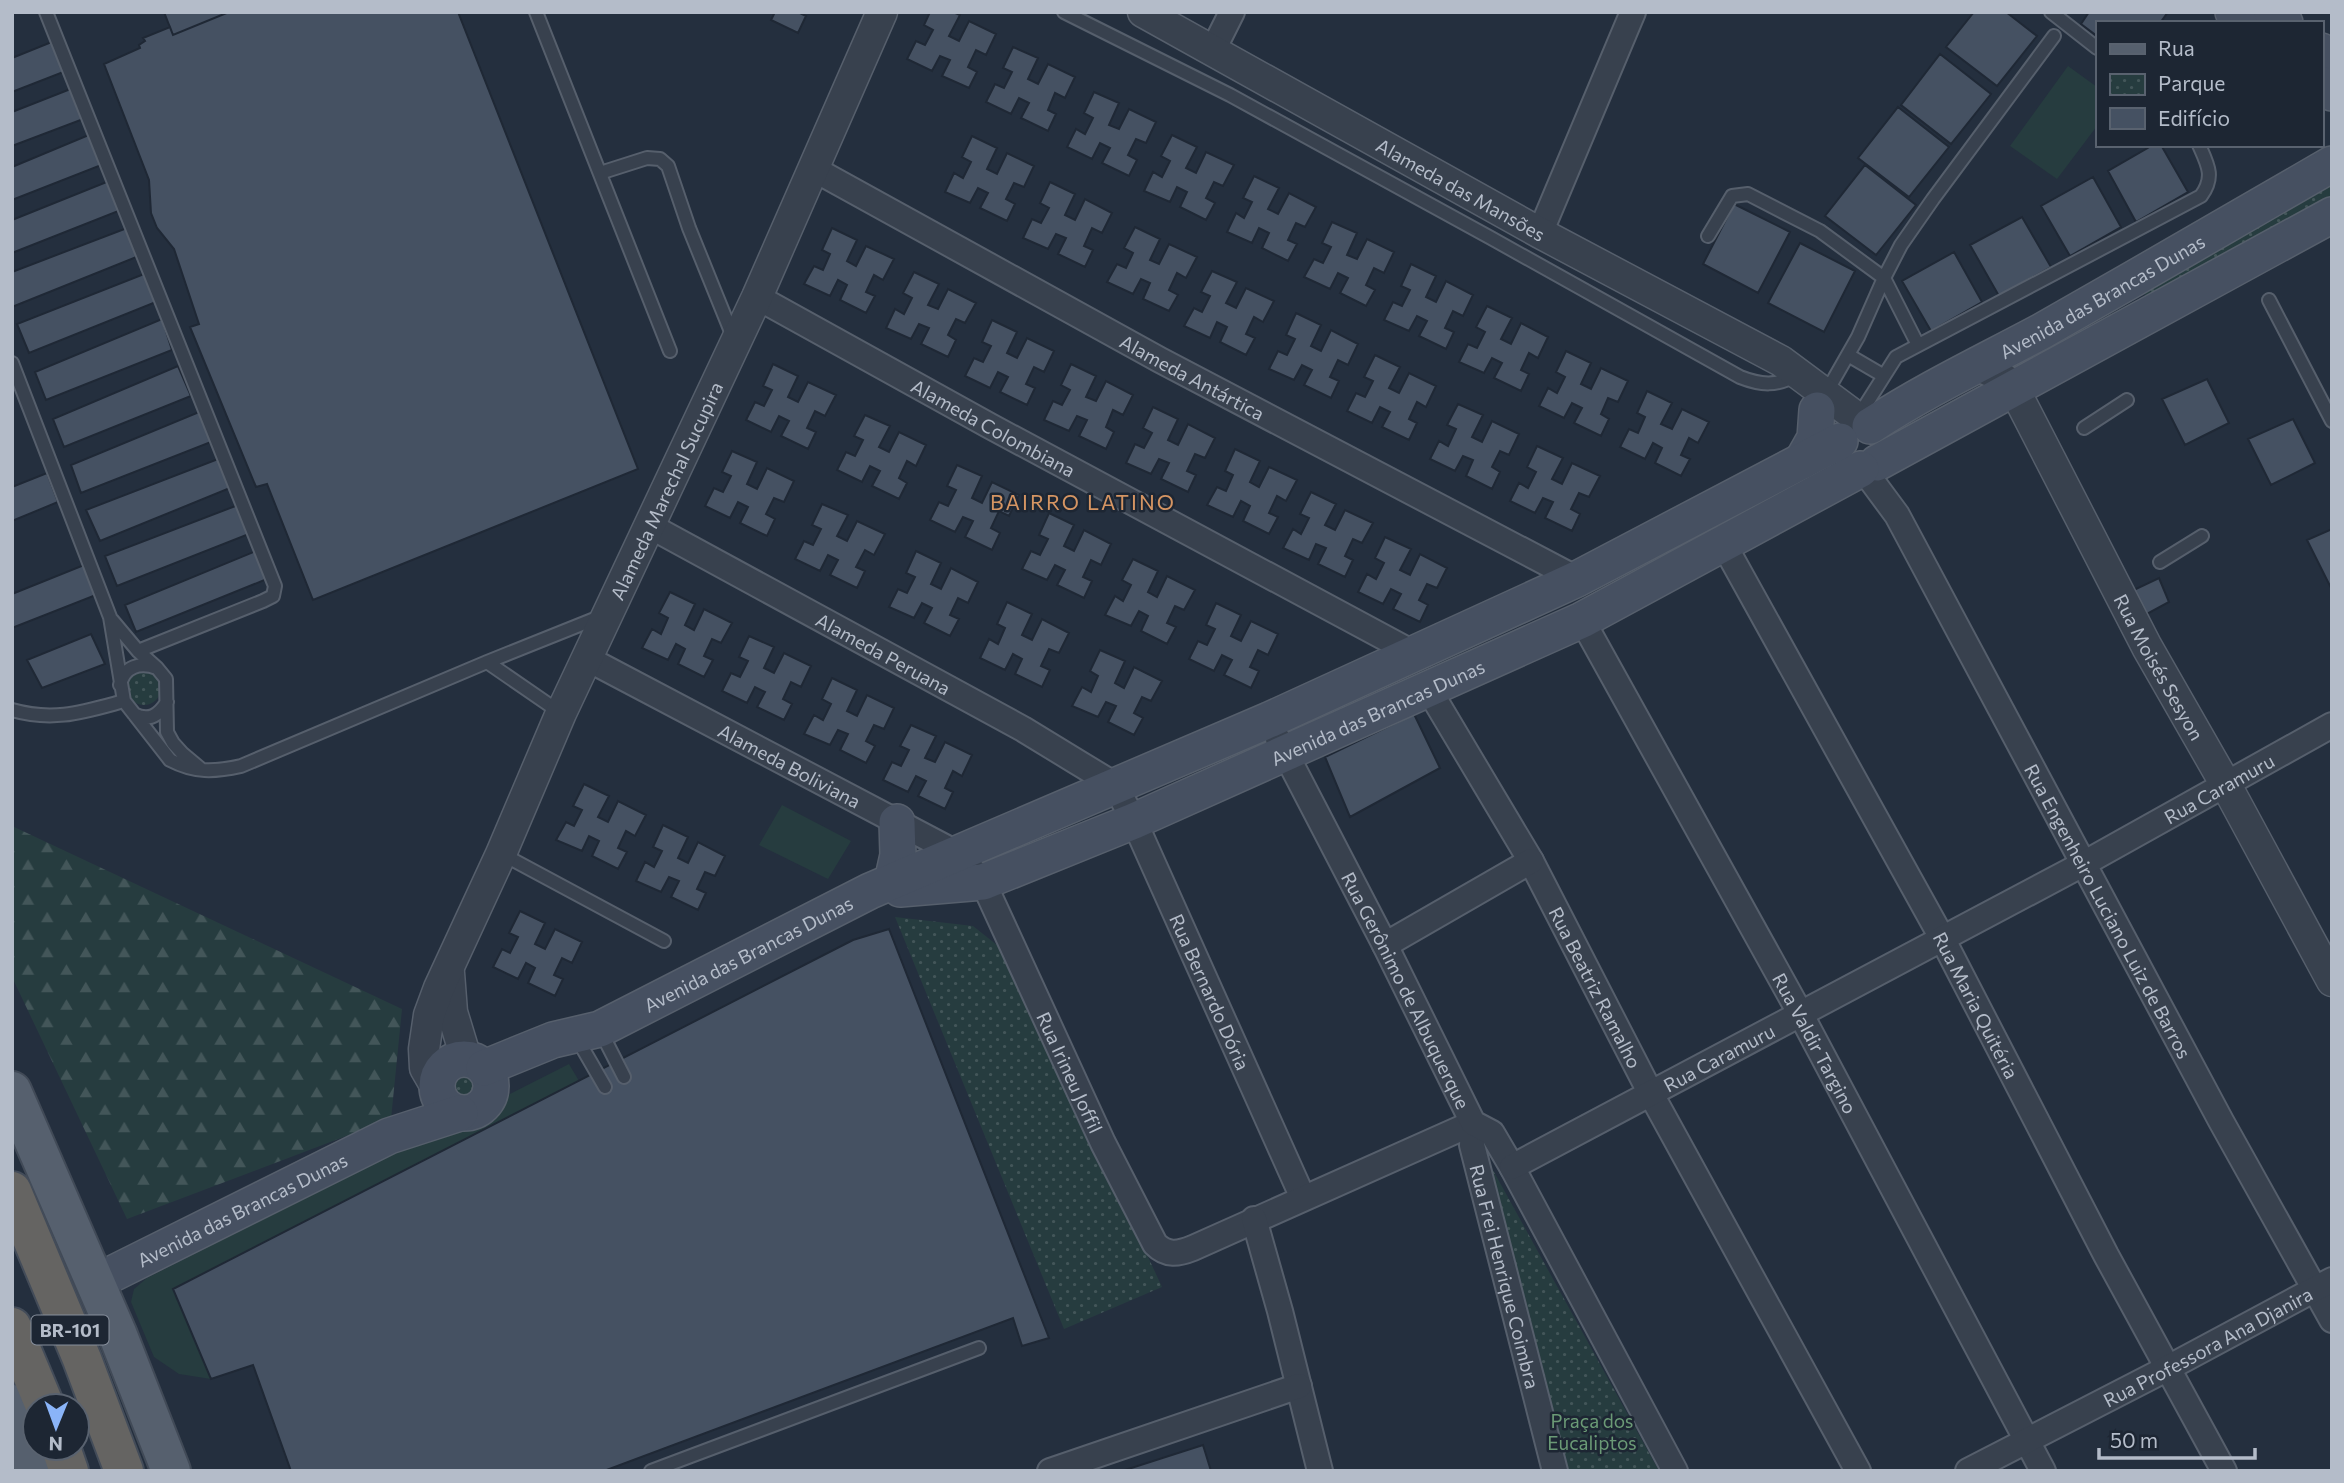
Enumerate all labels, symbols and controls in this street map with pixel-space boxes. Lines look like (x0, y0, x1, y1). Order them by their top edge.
legend (2096, 21, 2323, 147)
text: Rua (2158, 35, 2195, 60)
text: Parque (2158, 70, 2225, 95)
text: Edifício (2158, 105, 2230, 130)
street label: Alameda das Mansões (1373, 133, 1549, 245)
street label: Avenida das Brancas Dunas (1996, 229, 2208, 363)
street label: Alameda Antártica (1116, 329, 1269, 424)
street label: Alameda Colombiana (908, 373, 1079, 481)
street label: Alameda Marechal Sucupira (605, 378, 727, 603)
district label: BAIRRO LATINO (990, 489, 1176, 514)
street label: Rua Moisés Sesyon (2110, 590, 2209, 744)
street label: Alameda Peruana (812, 607, 955, 699)
street label: Avenida das Brancas Dunas (1267, 654, 1488, 770)
street label: Alameda Boliviana (715, 718, 865, 812)
street label: Rua Caramuru (2160, 748, 2278, 828)
street label: Rua Engenheiro Luciano Luiz de Barros (2020, 759, 2197, 1062)
street label: Rua Gerônimo de Albuquerque (1337, 868, 1475, 1112)
street label: Avenida das Brancas Dunas (640, 890, 856, 1016)
street label: Rua Beatriz Ramalho (1545, 902, 1647, 1072)
street label: Rua Bernardo Dória (1165, 910, 1255, 1073)
street label: Rua Maria Quitéria (1929, 928, 2024, 1082)
street label: Rua Valdir Targino (1768, 968, 1863, 1117)
street label: Rua Irineu Joffil (1033, 1008, 1108, 1136)
street label: Rua Caramuru (1659, 1018, 1778, 1096)
street label: Avenida das Brancas Dunas (133, 1147, 351, 1271)
street label: Rua Frei Henrique Coimbra (1466, 1162, 1545, 1391)
street label: Rua Professora Ana Djanira (2099, 1281, 2316, 1411)
road number: BR-101 (32, 1316, 108, 1344)
north arrow (21, 1392, 91, 1462)
park label: Praça dos Eucaliptos (1547, 1409, 1637, 1454)
scale bar (2099, 1416, 2255, 1460)
text: 50 m (2110, 1427, 2158, 1452)
text: N (48, 1433, 63, 1456)

